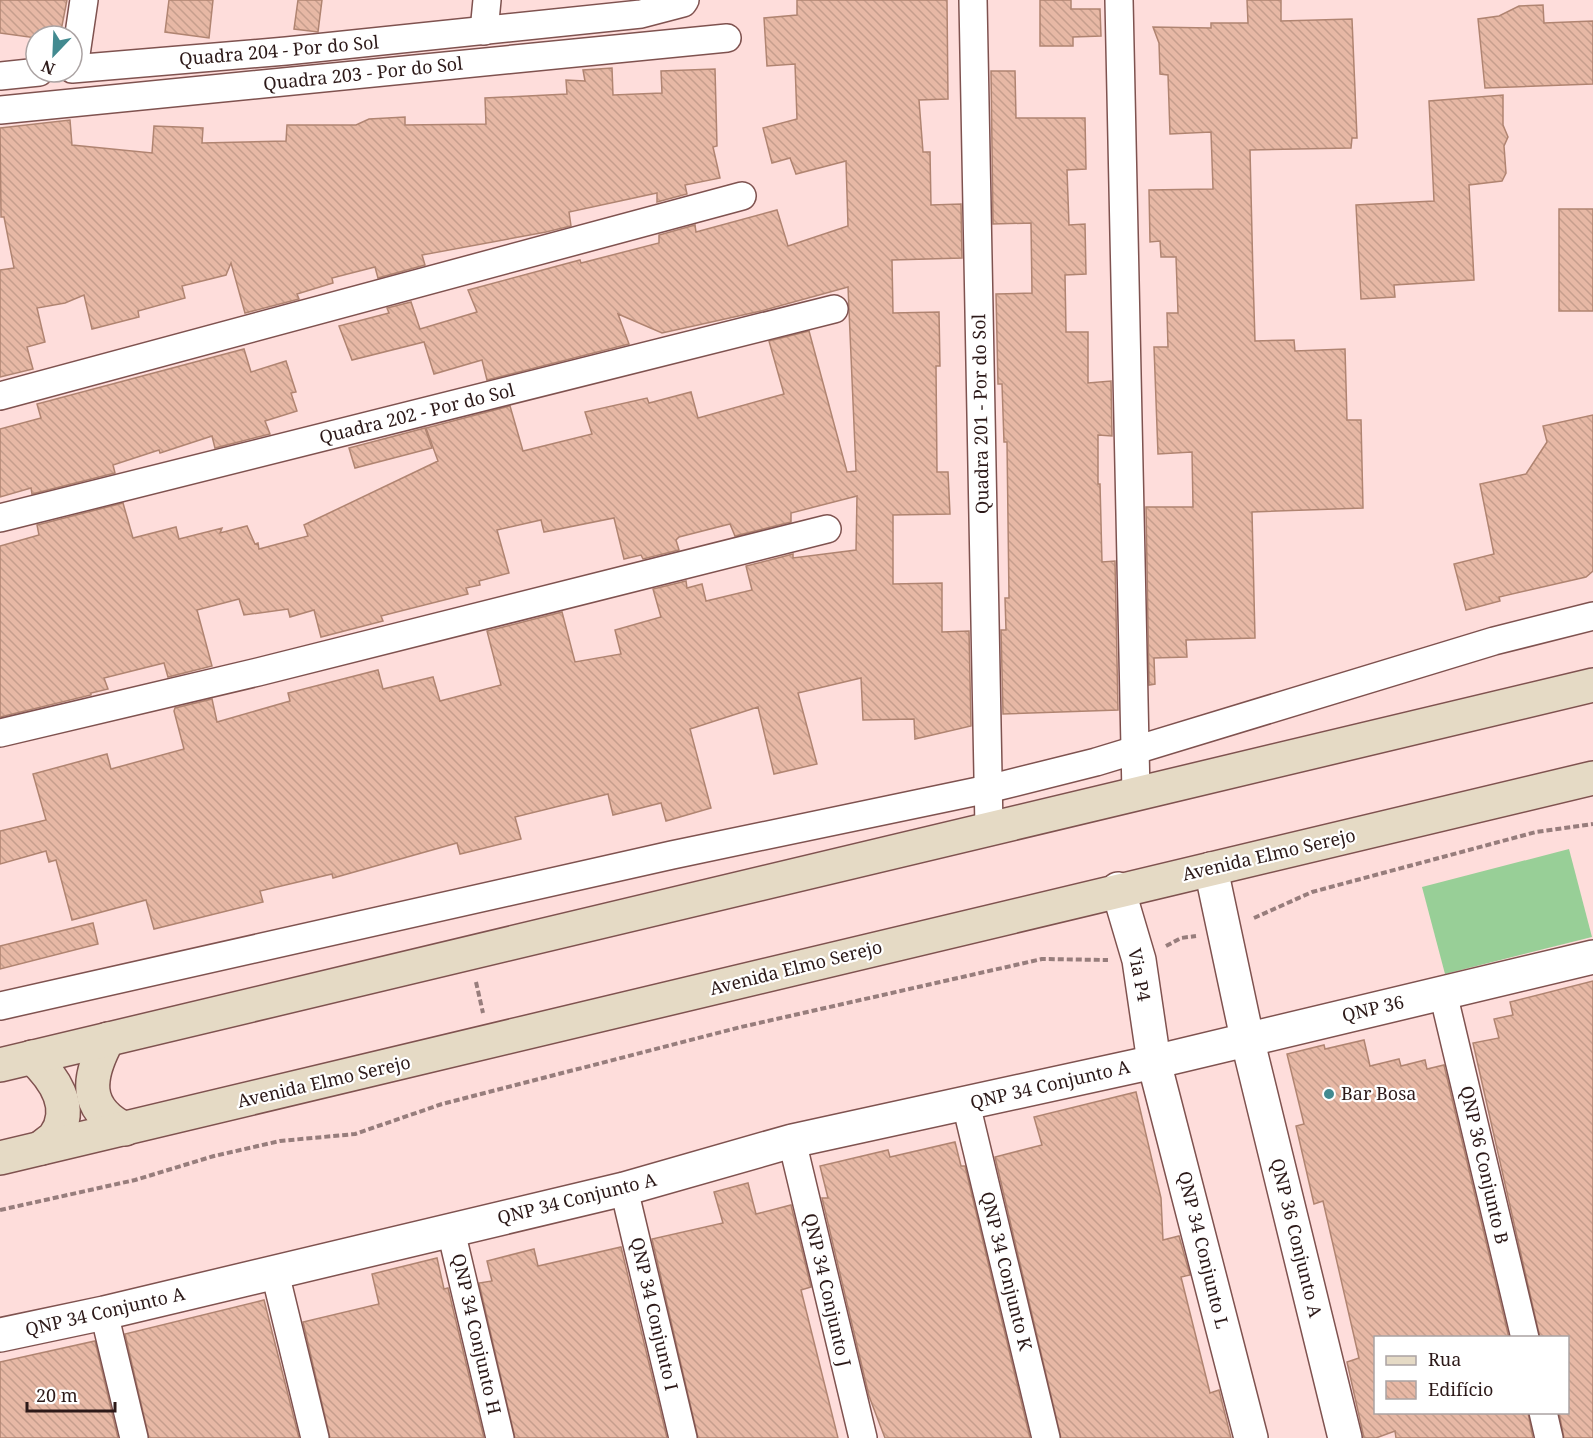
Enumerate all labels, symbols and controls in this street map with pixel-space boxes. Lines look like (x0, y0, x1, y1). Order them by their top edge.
north arrow (24, 24, 84, 84)
street label: Quadra 204 - Por do Sol (178, 29, 380, 71)
street label: Quadra 203 - Por do Sol (262, 51, 464, 95)
text: N (38, 55, 58, 80)
street label: Quadra 201 - Por do Sol (966, 313, 994, 514)
street label: Quadra 202 - Por do Sol (317, 377, 517, 449)
street label: Avenida Elmo Serejo (1180, 822, 1358, 886)
street label: Avenida Elmo Serejo (707, 934, 885, 1000)
street label: Via P4 (1123, 946, 1157, 1003)
street label: QNP 36 (1339, 989, 1406, 1027)
street label: Avenida Elmo Serejo (235, 1049, 413, 1113)
street label: QNP 34 Conjunto A (968, 1054, 1132, 1114)
place label: Bar Bosa (1341, 1081, 1416, 1105)
street label: QNP 36 Conjunto B (1455, 1083, 1515, 1246)
marker: Bar Bosa (1322, 1087, 1336, 1101)
street label: QNP 36 Conjunto A (1266, 1156, 1328, 1320)
street label: QNP 34 Conjunto A (495, 1167, 659, 1229)
street label: QNP 34 Conjunto L (1173, 1168, 1235, 1331)
street label: QNP 34 Conjunto K (976, 1189, 1038, 1353)
street label: QNP 34 Conjunto J (799, 1211, 857, 1369)
street label: QNP 34 Conjunto I (626, 1235, 684, 1393)
street label: QNP 34 Conjunto H (447, 1251, 507, 1417)
street label: QNP 34 Conjunto A (23, 1281, 187, 1341)
legend (1374, 1336, 1569, 1414)
text: Rua (1428, 1347, 1461, 1371)
scale bar (27, 1375, 116, 1413)
text: Edifício (1428, 1377, 1493, 1401)
text: 20 m (36, 1383, 78, 1407)

